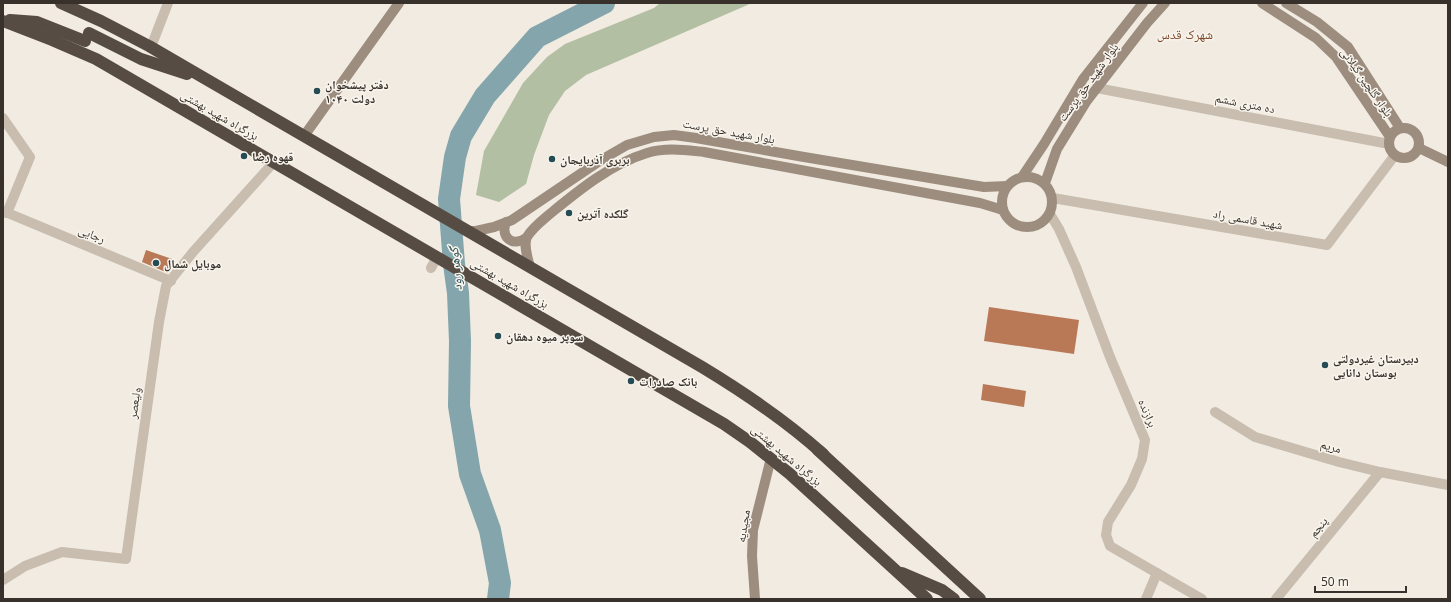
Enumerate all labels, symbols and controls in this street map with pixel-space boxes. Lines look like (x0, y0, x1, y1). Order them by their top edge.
district label: شهرک قدس (1157, 25, 1213, 43)
street label: بلوار شهید حق پرست (1054, 39, 1122, 125)
street label: بلوار گلچین گیلانی (1337, 44, 1397, 120)
place label: دفتر پیشخوان دولت ۱۰۴۰ (325, 76, 389, 107)
street label: بزرگراه شهید بهشتی (178, 86, 262, 144)
marker: دفتر پیشخوان دولت ۱۰۴۰ (312, 86, 322, 96)
street label: ده متری ششم (1214, 89, 1276, 117)
street label: بلوار شهید حق پرست (682, 115, 776, 147)
place label: قهوه رضا (252, 148, 293, 165)
marker: قهوه رضا (239, 151, 249, 161)
place label: بربری آذربایجان (560, 151, 629, 168)
marker: بربری آذربایجان (547, 154, 557, 164)
place label: گلکده آترین (577, 205, 629, 222)
street label: شهید قاسمی راد (1212, 205, 1284, 233)
marker: گلکده آترین (564, 208, 574, 218)
street label: رجایی (76, 221, 108, 247)
water label: گوهر رود (444, 243, 466, 291)
street label: بزرگراه شهید بهشتی (468, 254, 552, 312)
place label: موبایل شمال (164, 255, 221, 272)
marker: موبایل شمال (151, 258, 161, 268)
place label: سوپر میوه دهقان (506, 328, 583, 345)
marker: سوپر میوه دهقان (493, 331, 503, 341)
place label: دبیرستان غیردولتی بوستان دانایی (1333, 350, 1419, 381)
marker: دبیرستان غیردولتی بوستان دانایی (1320, 360, 1330, 370)
place label: بانک صادرات (639, 373, 697, 390)
marker: بانک صادرات (626, 376, 636, 386)
street label: ولیعصر (123, 386, 145, 421)
street label: برازنده (1134, 396, 1162, 430)
street label: بزرگراه شهید بهشتی (748, 420, 826, 490)
street label: مریم (1319, 435, 1343, 457)
street label: مجیدیه (732, 508, 754, 544)
street label: پنجم (1304, 513, 1332, 541)
scale bar (1315, 568, 1406, 594)
text: 50 m (1321, 573, 1349, 590)

